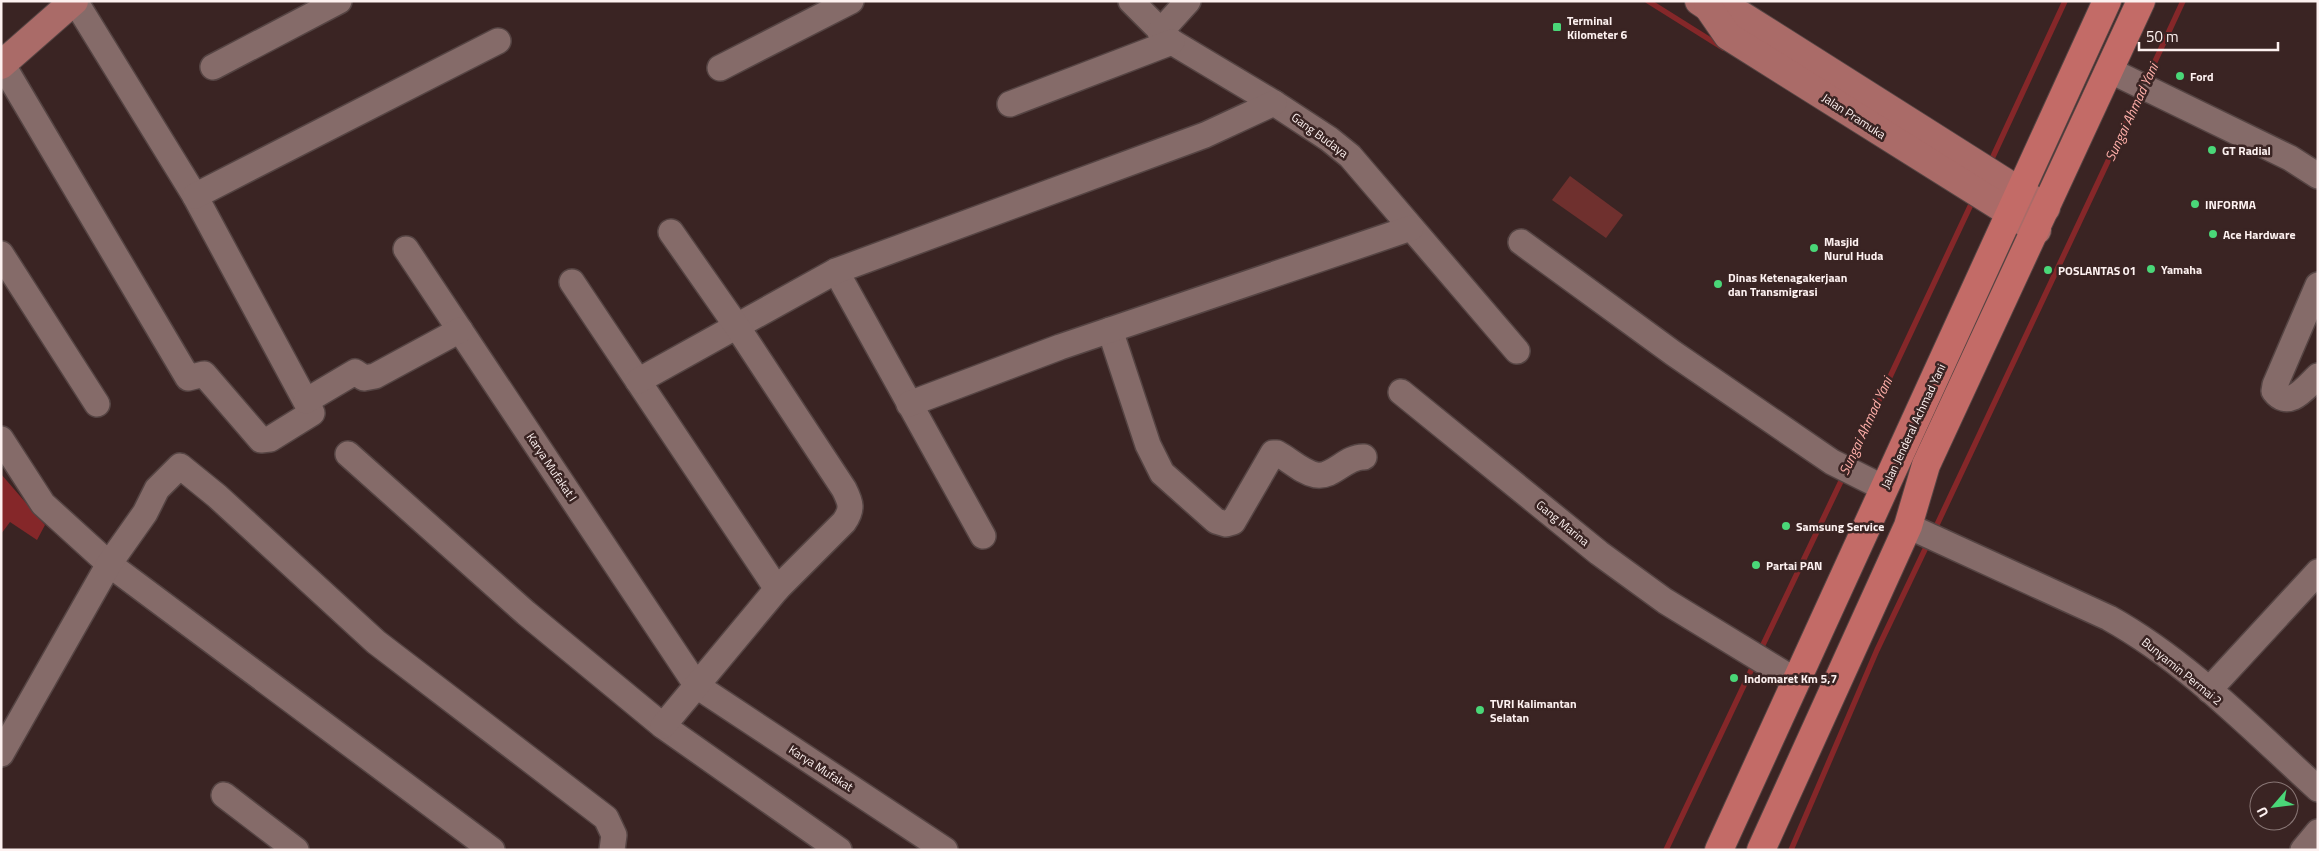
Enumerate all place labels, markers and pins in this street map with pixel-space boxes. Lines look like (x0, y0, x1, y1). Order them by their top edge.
place label: Terminal Kilometer 6 (1567, 11, 1628, 44)
marker: Terminal Kilometer 6 (1551, 21, 1563, 33)
place label: Ford (2190, 67, 2214, 86)
marker: Ford (2174, 70, 2186, 82)
place label: GT Radial (2222, 141, 2271, 160)
marker: GT Radial (2206, 144, 2218, 156)
place label: INFORMA (2205, 195, 2257, 214)
marker: INFORMA (2189, 198, 2201, 210)
place label: Ace Hardware (2223, 225, 2296, 244)
marker: Ace Hardware (2207, 228, 2219, 240)
place label: Masjid Nurul Huda (1824, 232, 1883, 265)
marker: Masjid Nurul Huda (1808, 242, 1820, 254)
place label: Yamaha (2161, 260, 2202, 279)
place label: POSLANTAS 01 (2058, 261, 2136, 280)
marker: Yamaha (2145, 263, 2157, 275)
marker: POSLANTAS 01 (2042, 264, 2054, 276)
place label: Dinas Ketenagakerjaan dan Transmigrasi (1728, 268, 1847, 301)
marker: Dinas Ketenagakerjaan dan Transmigrasi (1712, 278, 1724, 290)
place label: Samsung Service (1796, 517, 1884, 536)
marker: Samsung Service (1780, 520, 1792, 532)
place label: Partai PAN (1766, 556, 1822, 575)
marker: Partai PAN (1750, 559, 1762, 571)
place label: Indomaret Km 5,7 (1744, 669, 1837, 688)
marker: Indomaret Km 5,7 (1728, 672, 1740, 684)
place label: TVRI Kalimantan Selatan (1490, 694, 1577, 727)
marker: TVRI Kalimantan Selatan (1474, 704, 1486, 716)

